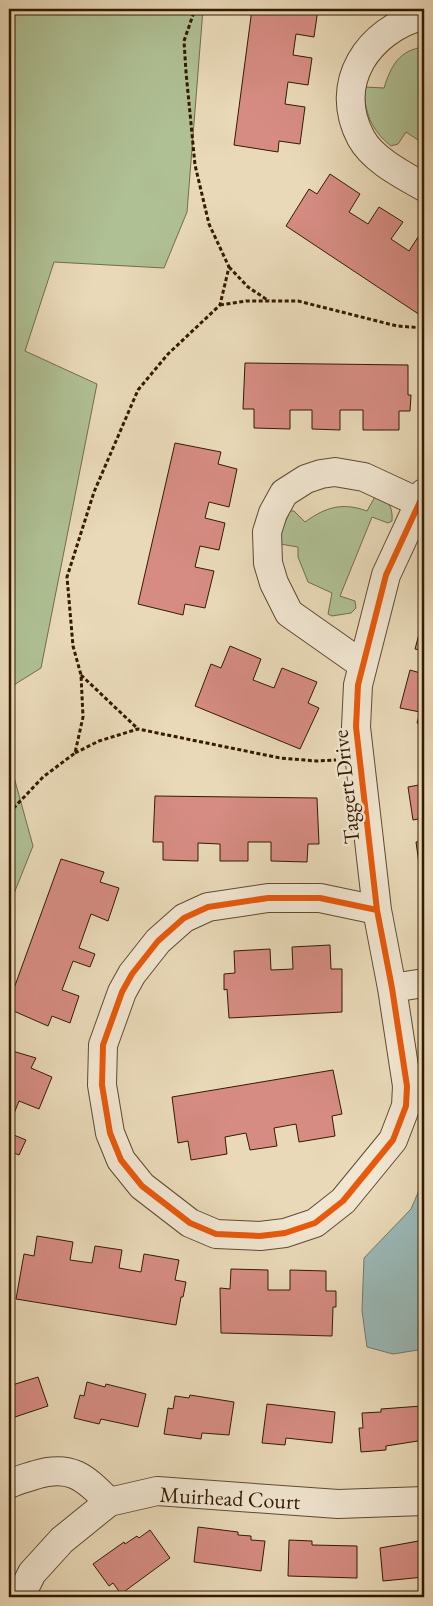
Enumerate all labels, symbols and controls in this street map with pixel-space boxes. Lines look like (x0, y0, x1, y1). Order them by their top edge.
street label: Taggert Drive (326, 728, 366, 845)
street label: Muirhead Court (159, 1480, 301, 1516)

